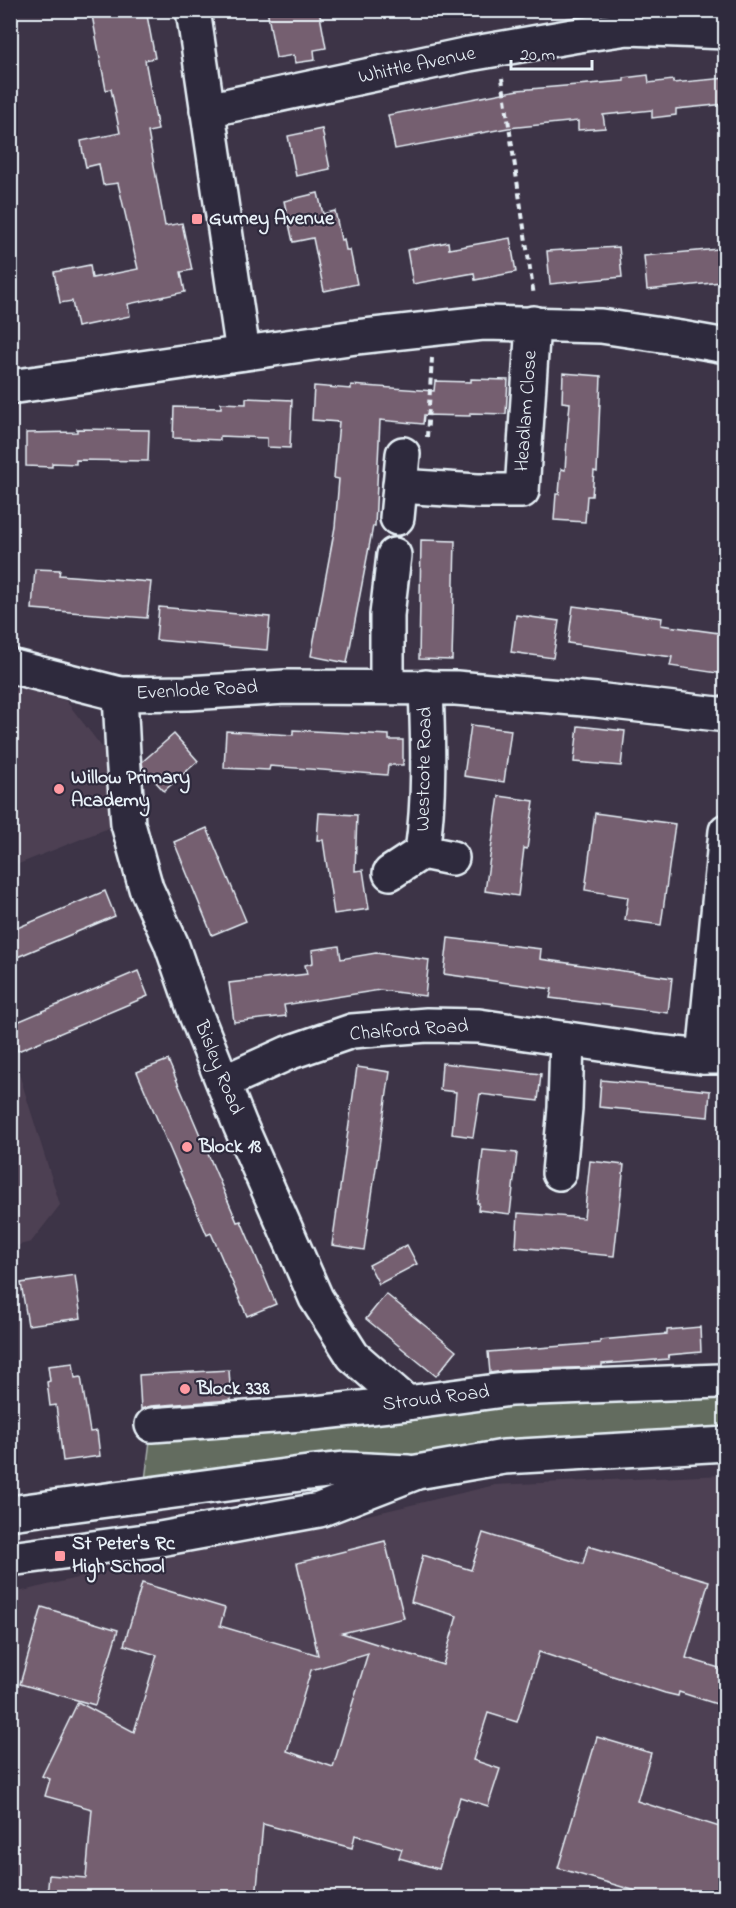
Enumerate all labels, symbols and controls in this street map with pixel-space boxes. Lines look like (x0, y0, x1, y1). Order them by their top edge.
scale bar (511, 33, 592, 71)
street label: Whittle Avenue (356, 39, 478, 93)
text: 20 m (520, 43, 555, 69)
place label: Gurney Avenue (209, 205, 335, 235)
marker: Gurney Avenue (190, 212, 204, 226)
street label: Headlam Close (508, 350, 546, 472)
street label: Evenlode Road (135, 673, 259, 709)
street label: Westcote Road (409, 706, 441, 832)
place label: Willow Primary Academy (71, 764, 190, 817)
marker: Willow Primary Academy (52, 782, 66, 796)
street label: Chalford Road (349, 1012, 469, 1050)
street label: Bisley Road (186, 1016, 250, 1119)
place label: Block 18 (198, 1133, 262, 1162)
marker: Block 18 (180, 1140, 194, 1154)
place label: Block 338 (196, 1375, 270, 1404)
street label: Stroud Road (381, 1378, 491, 1420)
marker: Block 338 (178, 1382, 192, 1396)
place label: St Peter's Rc High School (72, 1530, 176, 1583)
marker: St Peter's Rc High School (53, 1549, 67, 1563)

